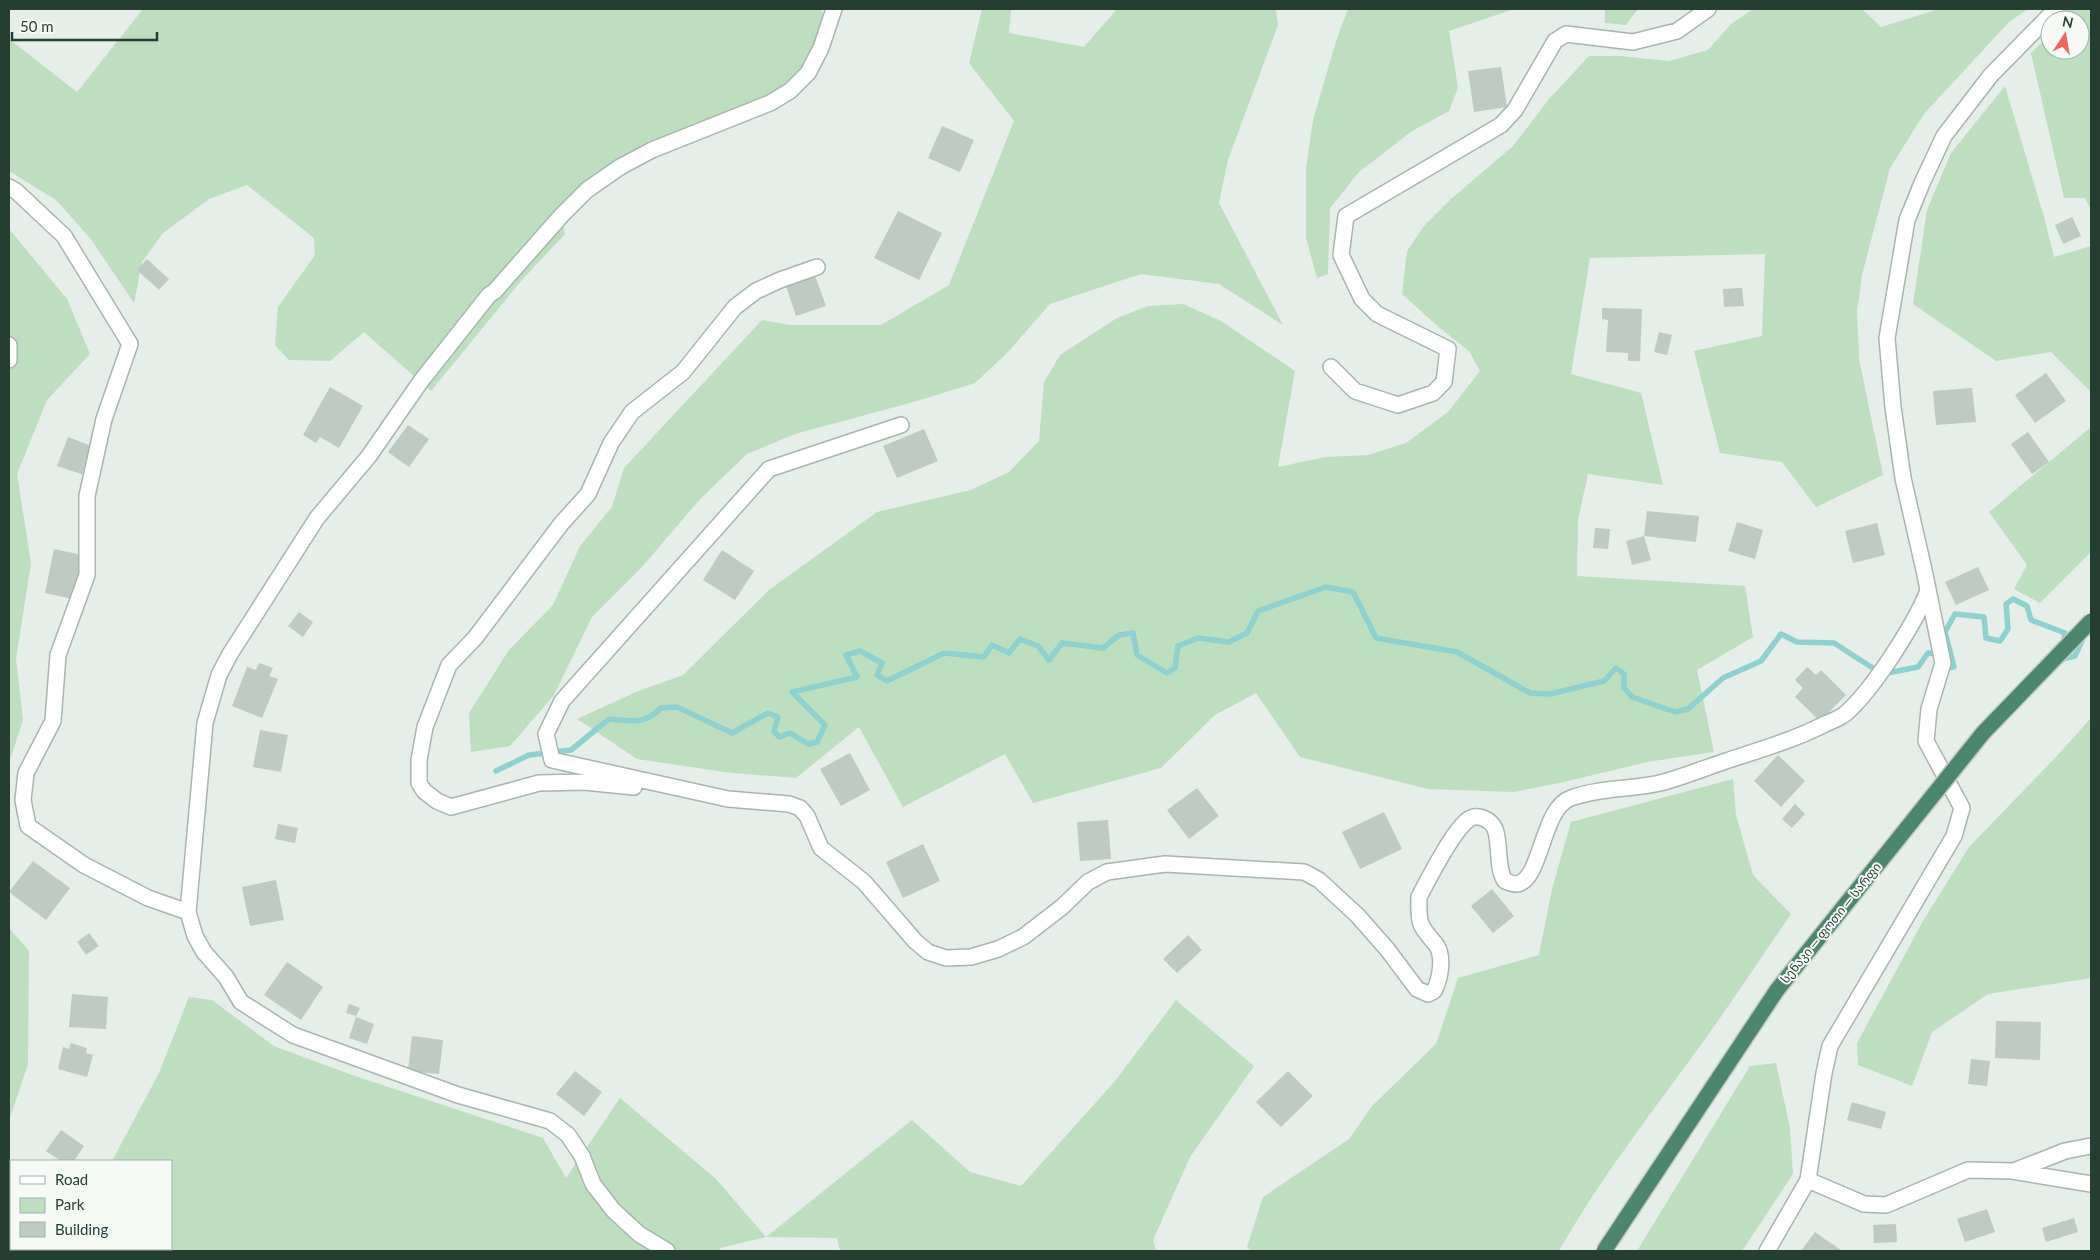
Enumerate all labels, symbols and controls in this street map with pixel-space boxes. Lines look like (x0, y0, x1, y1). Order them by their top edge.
scale bar (12, 10, 158, 42)
north arrow (2040, 10, 2090, 60)
text: N (2061, 12, 2075, 31)
text: 50 m (20, 17, 54, 35)
street label: სენაკი — ფოთი — სარფი (1777, 859, 1884, 986)
legend (10, 1160, 172, 1250)
text: Road (55, 1170, 88, 1188)
text: Park (55, 1195, 85, 1213)
text: Building (55, 1220, 108, 1238)

